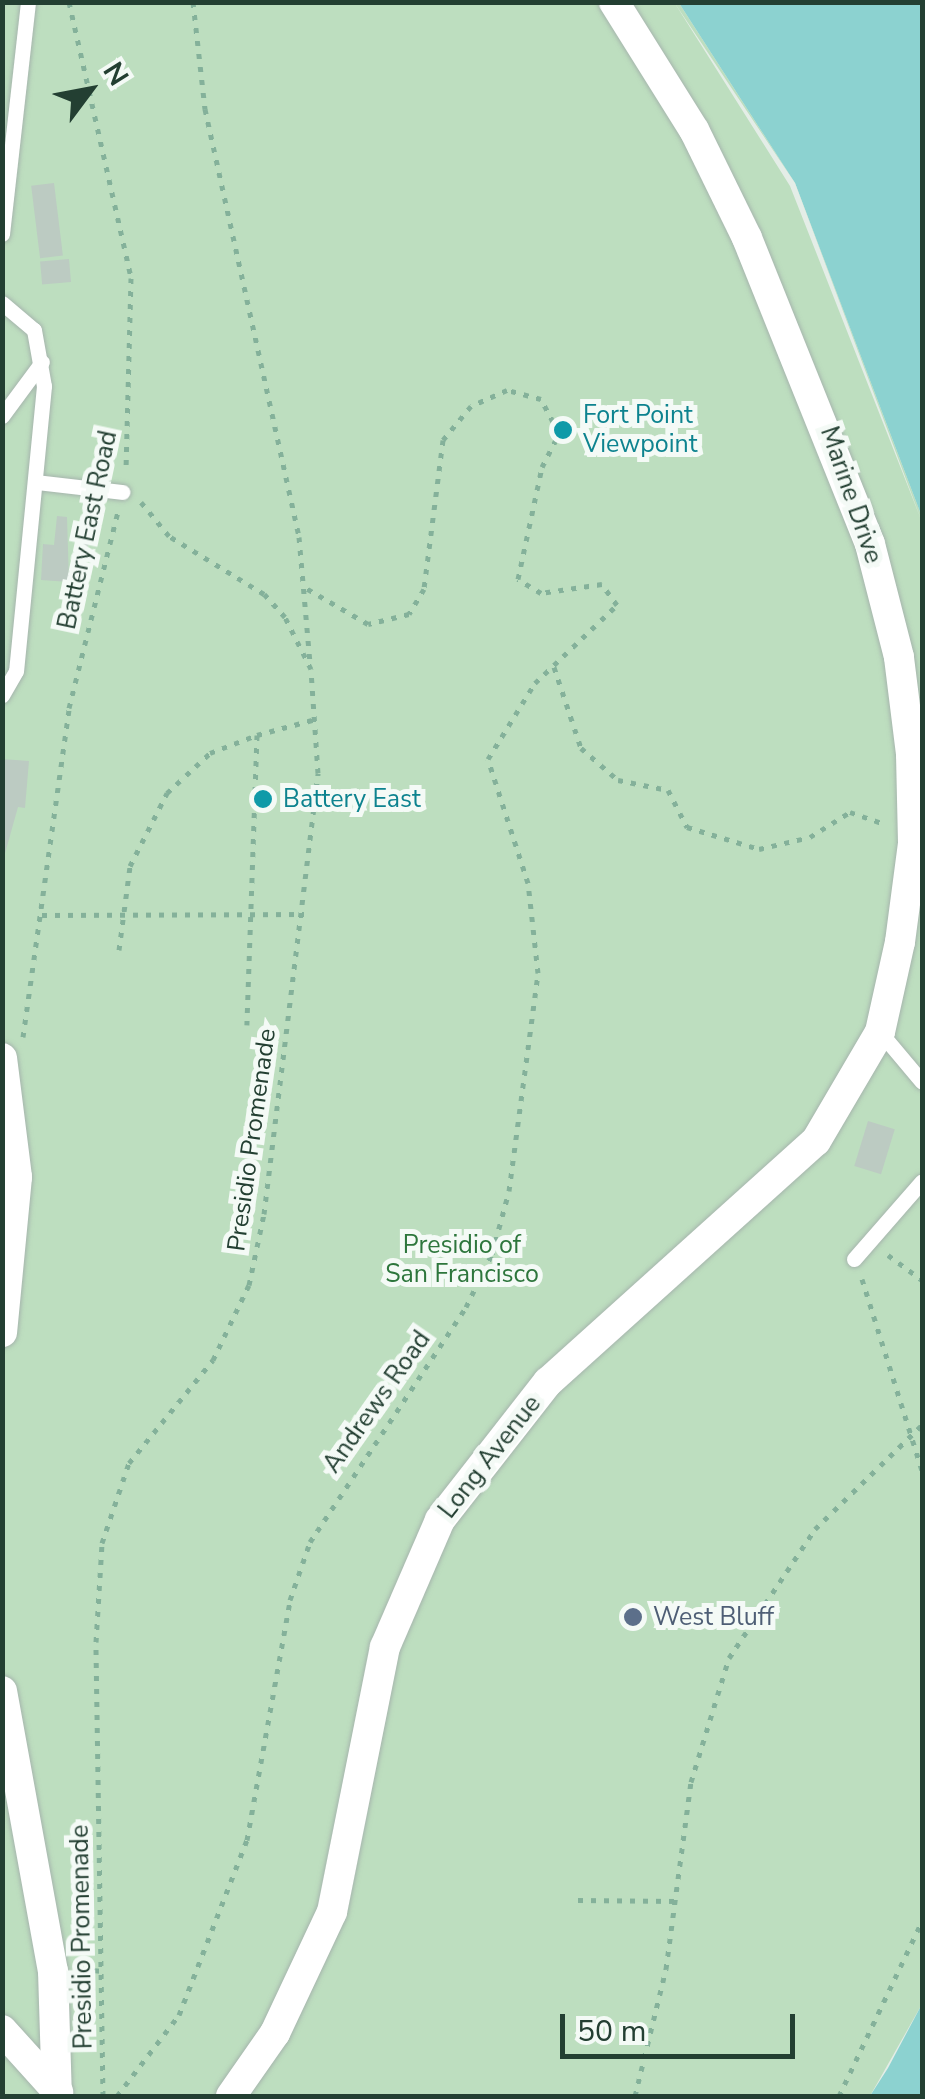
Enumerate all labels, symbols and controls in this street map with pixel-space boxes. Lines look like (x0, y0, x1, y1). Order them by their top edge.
north arrow (40, 40, 140, 140)
text: N (94, 55, 137, 93)
place label: Fort Point Viewpoint (583, 401, 697, 460)
marker: Fort Point Viewpoint (552, 419, 574, 441)
street label: Marine Drive (814, 423, 888, 567)
street label: Battery East Road (52, 428, 124, 632)
place label: Battery East (283, 784, 421, 814)
marker: Battery East (252, 788, 274, 810)
street label: Presidio Promenade (222, 1027, 282, 1253)
park label: Presidio of San Francisco (385, 1231, 539, 1290)
street label: Andrews Road (317, 1325, 437, 1479)
street label: Long Avenue (433, 1390, 547, 1524)
place label: West Bluff (653, 1602, 774, 1632)
marker: West Bluff (622, 1606, 644, 1628)
street label: Presidio Promenade (65, 1825, 99, 2049)
scale bar (565, 1994, 800, 2056)
text: 50 m (577, 2011, 646, 2052)

